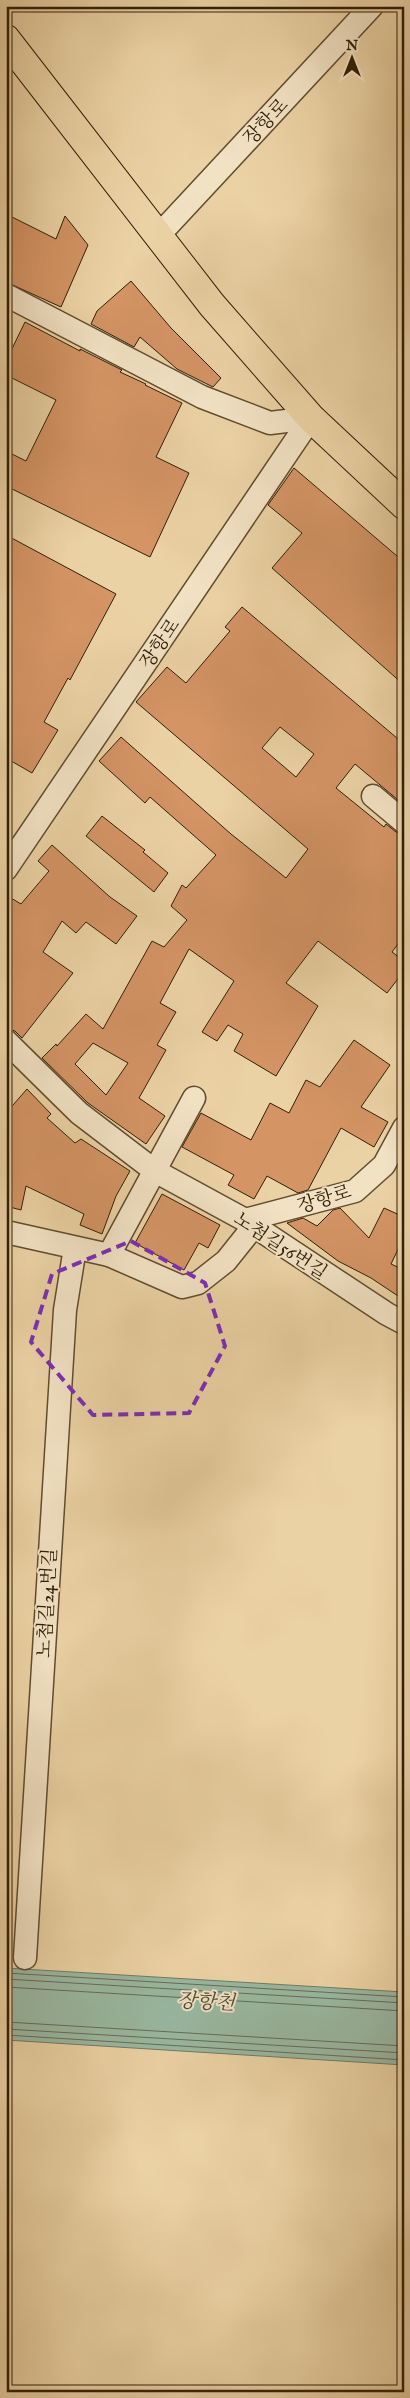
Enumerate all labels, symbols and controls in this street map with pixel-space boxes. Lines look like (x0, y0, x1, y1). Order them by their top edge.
north arrow (328, 32, 378, 82)
text: N (345, 37, 358, 55)
street label: 장항로 (239, 94, 294, 151)
street label: 장항로 (135, 615, 186, 674)
street label: 장항로 (295, 1180, 354, 1219)
street label: 노첨길56번길 (229, 1208, 331, 1286)
street label: 노첨길24번길 (33, 1548, 63, 1659)
water label: 장항천 (176, 1988, 237, 2017)

